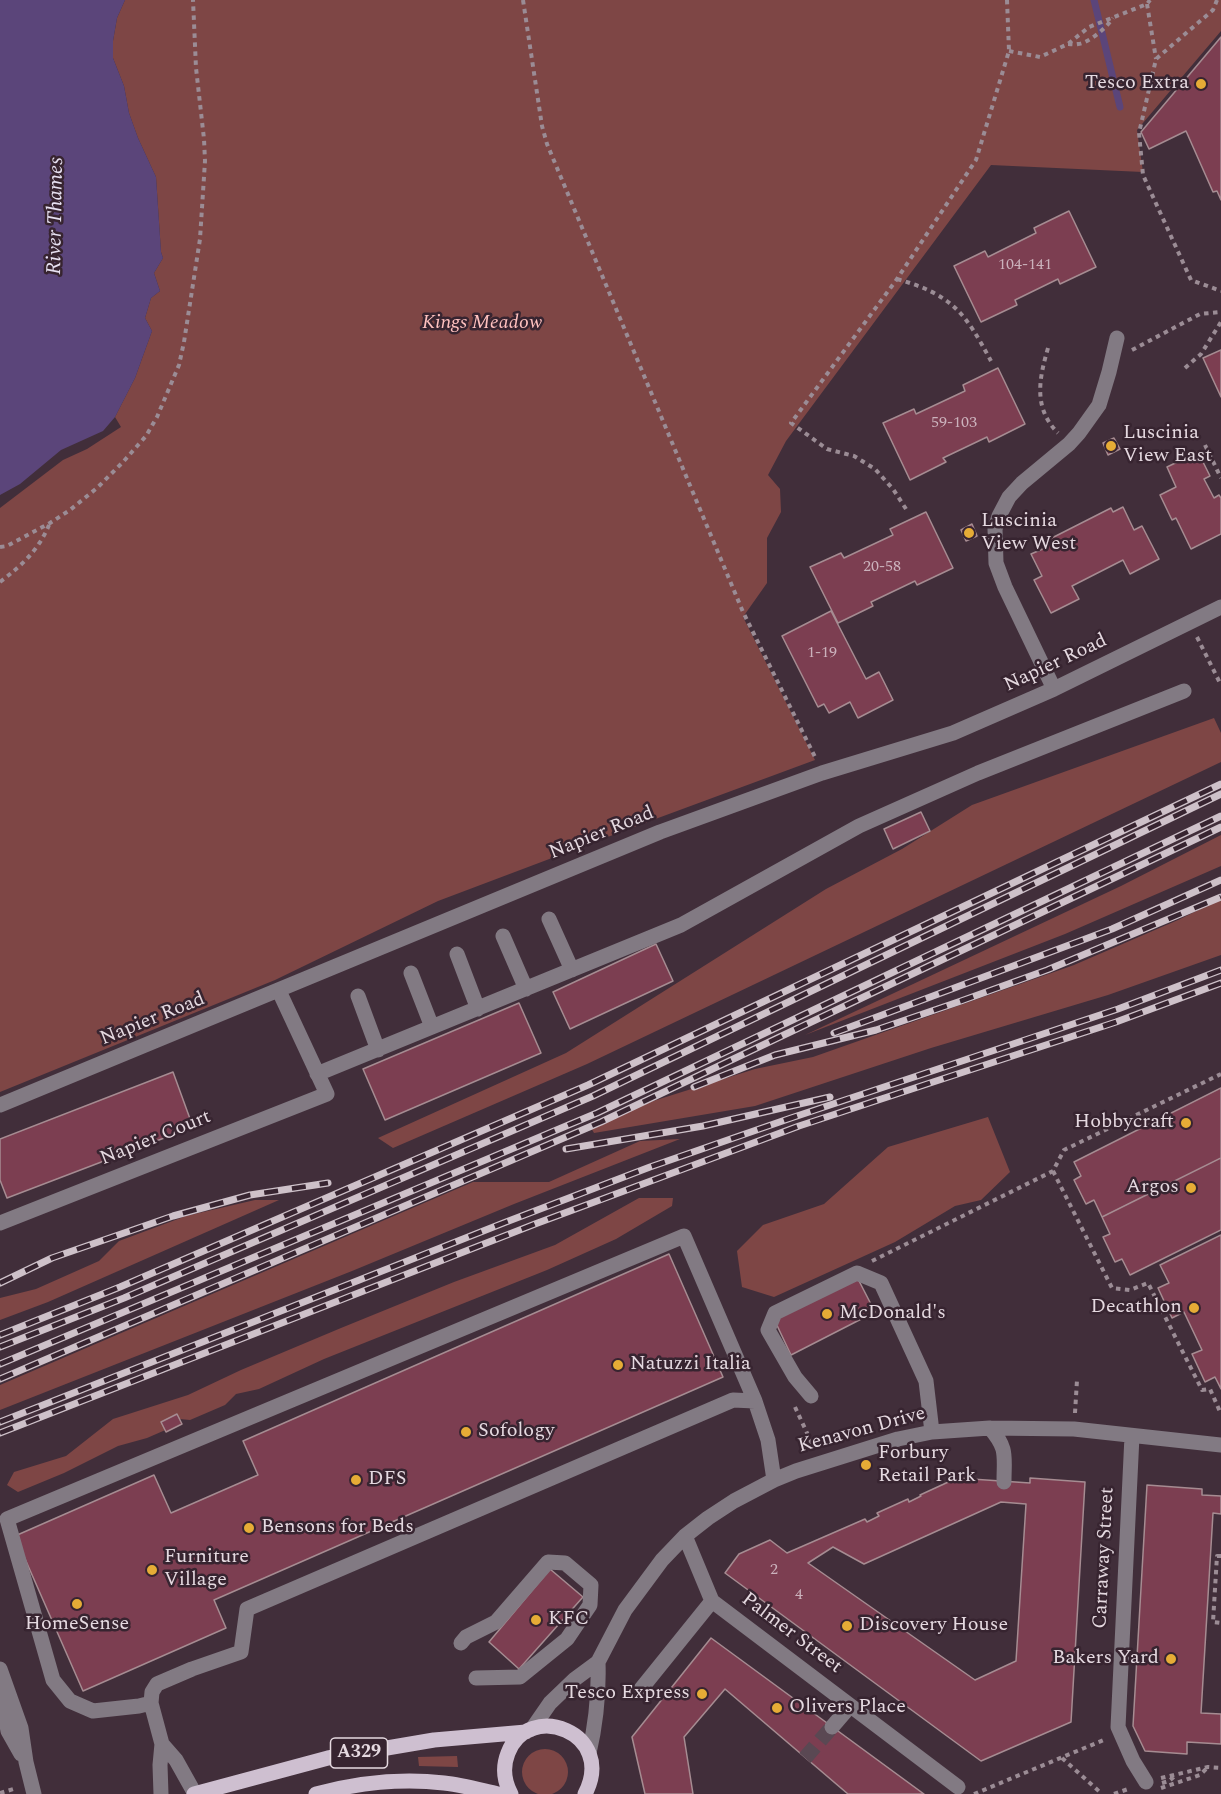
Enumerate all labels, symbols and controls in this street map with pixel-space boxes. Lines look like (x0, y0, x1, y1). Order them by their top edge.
place label: Tesco Extra (1085, 72, 1189, 96)
marker: Tesco Extra (1194, 77, 1208, 91)
water label: River Thames (43, 157, 71, 275)
house number: 104-141 (998, 256, 1052, 276)
park label: Kings Meadow (422, 312, 542, 336)
house number: 59-103 (931, 414, 977, 434)
place label: Luscinia View East (1123, 422, 1212, 469)
marker: Luscinia View East (1104, 439, 1118, 453)
place label: Luscinia View West (981, 510, 1076, 557)
marker: Luscinia View West (962, 526, 976, 540)
house number: 20-58 (863, 558, 901, 578)
street label: Napier Road (1001, 630, 1111, 698)
house number: 1-19 (807, 644, 837, 664)
street label: Napier Road (546, 802, 658, 866)
street label: Napier Road (97, 988, 209, 1052)
street label: Napier Court (97, 1106, 215, 1172)
place label: Hobbycraft (1074, 1111, 1174, 1135)
marker: Hobbycraft (1179, 1116, 1193, 1130)
place label: Argos (1126, 1176, 1179, 1200)
marker: Argos (1184, 1181, 1198, 1195)
place label: Decathlon (1090, 1296, 1182, 1320)
marker: Decathlon (1187, 1301, 1201, 1315)
place label: McDonald's (839, 1302, 946, 1326)
marker: McDonald's (820, 1307, 834, 1321)
place label: Natuzzi Italia (630, 1353, 751, 1377)
marker: Natuzzi Italia (611, 1358, 625, 1372)
street label: Kenavon Drive (796, 1402, 928, 1460)
place label: Sofology (478, 1420, 555, 1444)
marker: Sofology (459, 1425, 473, 1439)
place label: Forbury Retail Park (878, 1442, 976, 1489)
marker: Forbury Retail Park (859, 1458, 873, 1472)
place label: DFS (368, 1468, 406, 1492)
marker: DFS (349, 1473, 363, 1487)
street label: Carraway Street (1089, 1486, 1121, 1630)
place label: Bensons for Beds (261, 1516, 414, 1540)
marker: Bensons for Beds (242, 1521, 256, 1535)
place label: Furniture Village (164, 1546, 249, 1593)
house number: 2 (770, 1561, 778, 1581)
marker: Furniture Village (145, 1563, 159, 1577)
house number: 4 (795, 1586, 803, 1606)
street label: Palmer Street (736, 1588, 846, 1680)
marker: HomeSense (70, 1597, 84, 1611)
place label: KFC (548, 1608, 589, 1632)
place label: HomeSense (25, 1613, 129, 1637)
marker: KFC (529, 1613, 543, 1627)
place label: Discovery House (859, 1614, 1008, 1638)
marker: Discovery House (840, 1619, 854, 1633)
place label: Bakers Yard (1052, 1647, 1159, 1671)
marker: Bakers Yard (1164, 1652, 1178, 1666)
place label: Tesco Express (565, 1682, 690, 1706)
marker: Tesco Express (695, 1687, 709, 1701)
place label: Olivers Place (789, 1696, 906, 1720)
marker: Olivers Place (770, 1701, 784, 1715)
road number: A329 (330, 1738, 388, 1768)

